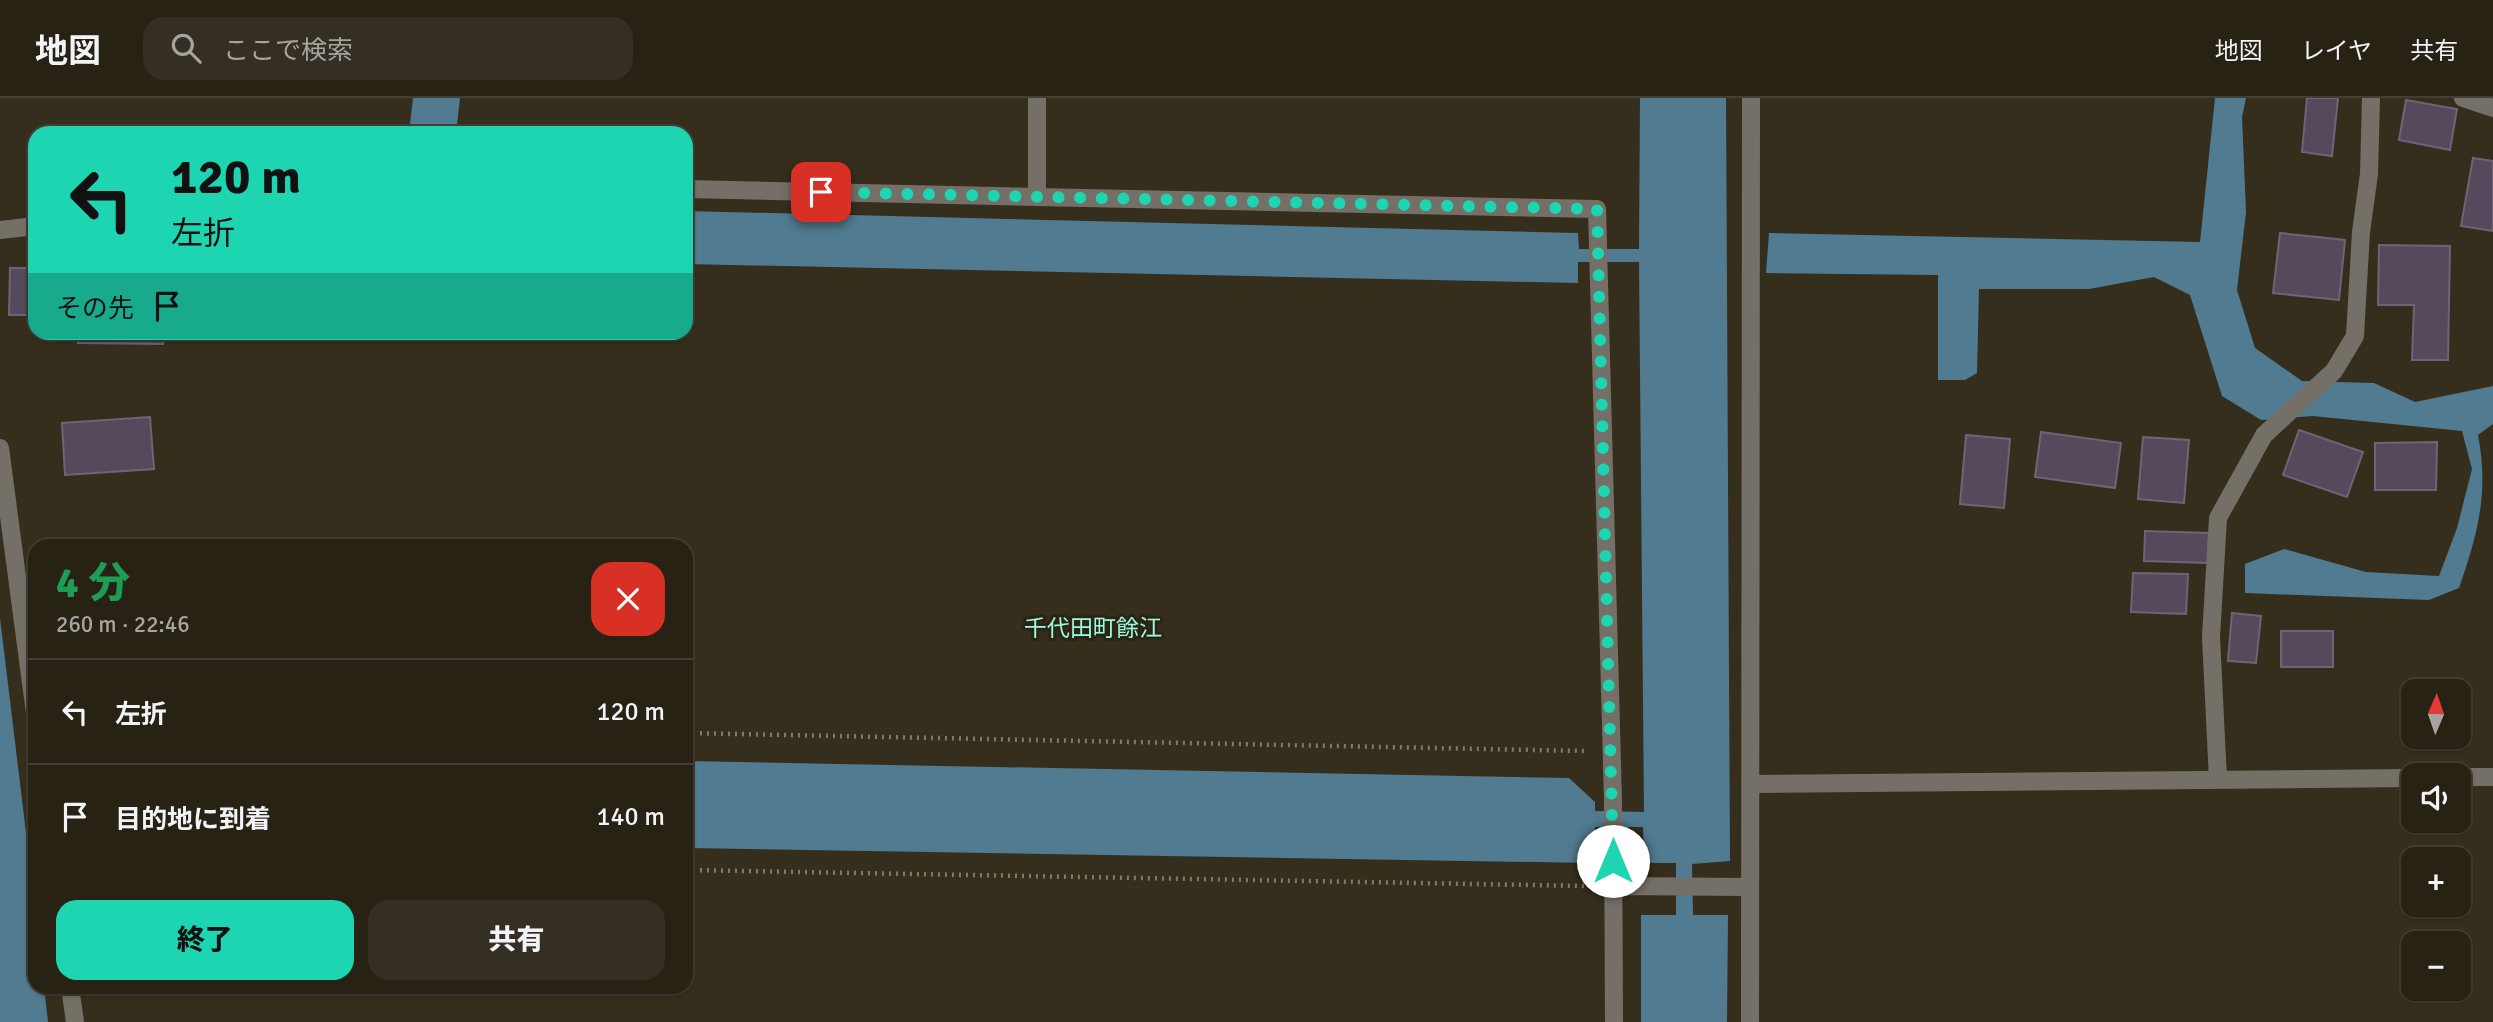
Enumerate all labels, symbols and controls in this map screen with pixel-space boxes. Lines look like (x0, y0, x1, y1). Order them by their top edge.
search box (143, 17, 633, 80)
icon: search (167, 29, 205, 67)
text: 地図 (35, 31, 101, 72)
text: ここで検索 (223, 35, 353, 67)
text: 地図 (2215, 36, 2263, 66)
text: レイヤ (2301, 36, 2372, 66)
text: 共有 (2410, 36, 2458, 66)
text: 120 m (171, 147, 301, 207)
icon: left (56, 154, 147, 245)
pin (791, 162, 851, 222)
icon: arrive (802, 173, 840, 211)
text: 左折 (171, 214, 235, 253)
icon: arrive (148, 287, 186, 325)
text: その先 (56, 293, 134, 325)
text: 4 分 (56, 558, 130, 609)
button: close (591, 562, 665, 636)
text: 260 m · 22:46 (56, 610, 190, 639)
district label: 千代田町餘江 (1024, 614, 1162, 643)
north arrow (2401, 679, 2471, 749)
map controls (2401, 679, 2471, 1001)
icon: left (56, 693, 94, 731)
text: 120 m (596, 696, 665, 728)
text: 左折 (115, 699, 167, 731)
button: sound (2401, 763, 2471, 833)
icon: arrive (56, 798, 94, 836)
text: 140 m (596, 801, 665, 833)
text: 目的地に到着 (115, 804, 271, 836)
position arrow (1576, 824, 1650, 898)
button: + (2401, 847, 2471, 917)
button: 終了 (56, 900, 354, 980)
button: 共有 (368, 900, 665, 980)
button: − (2401, 931, 2471, 1001)

